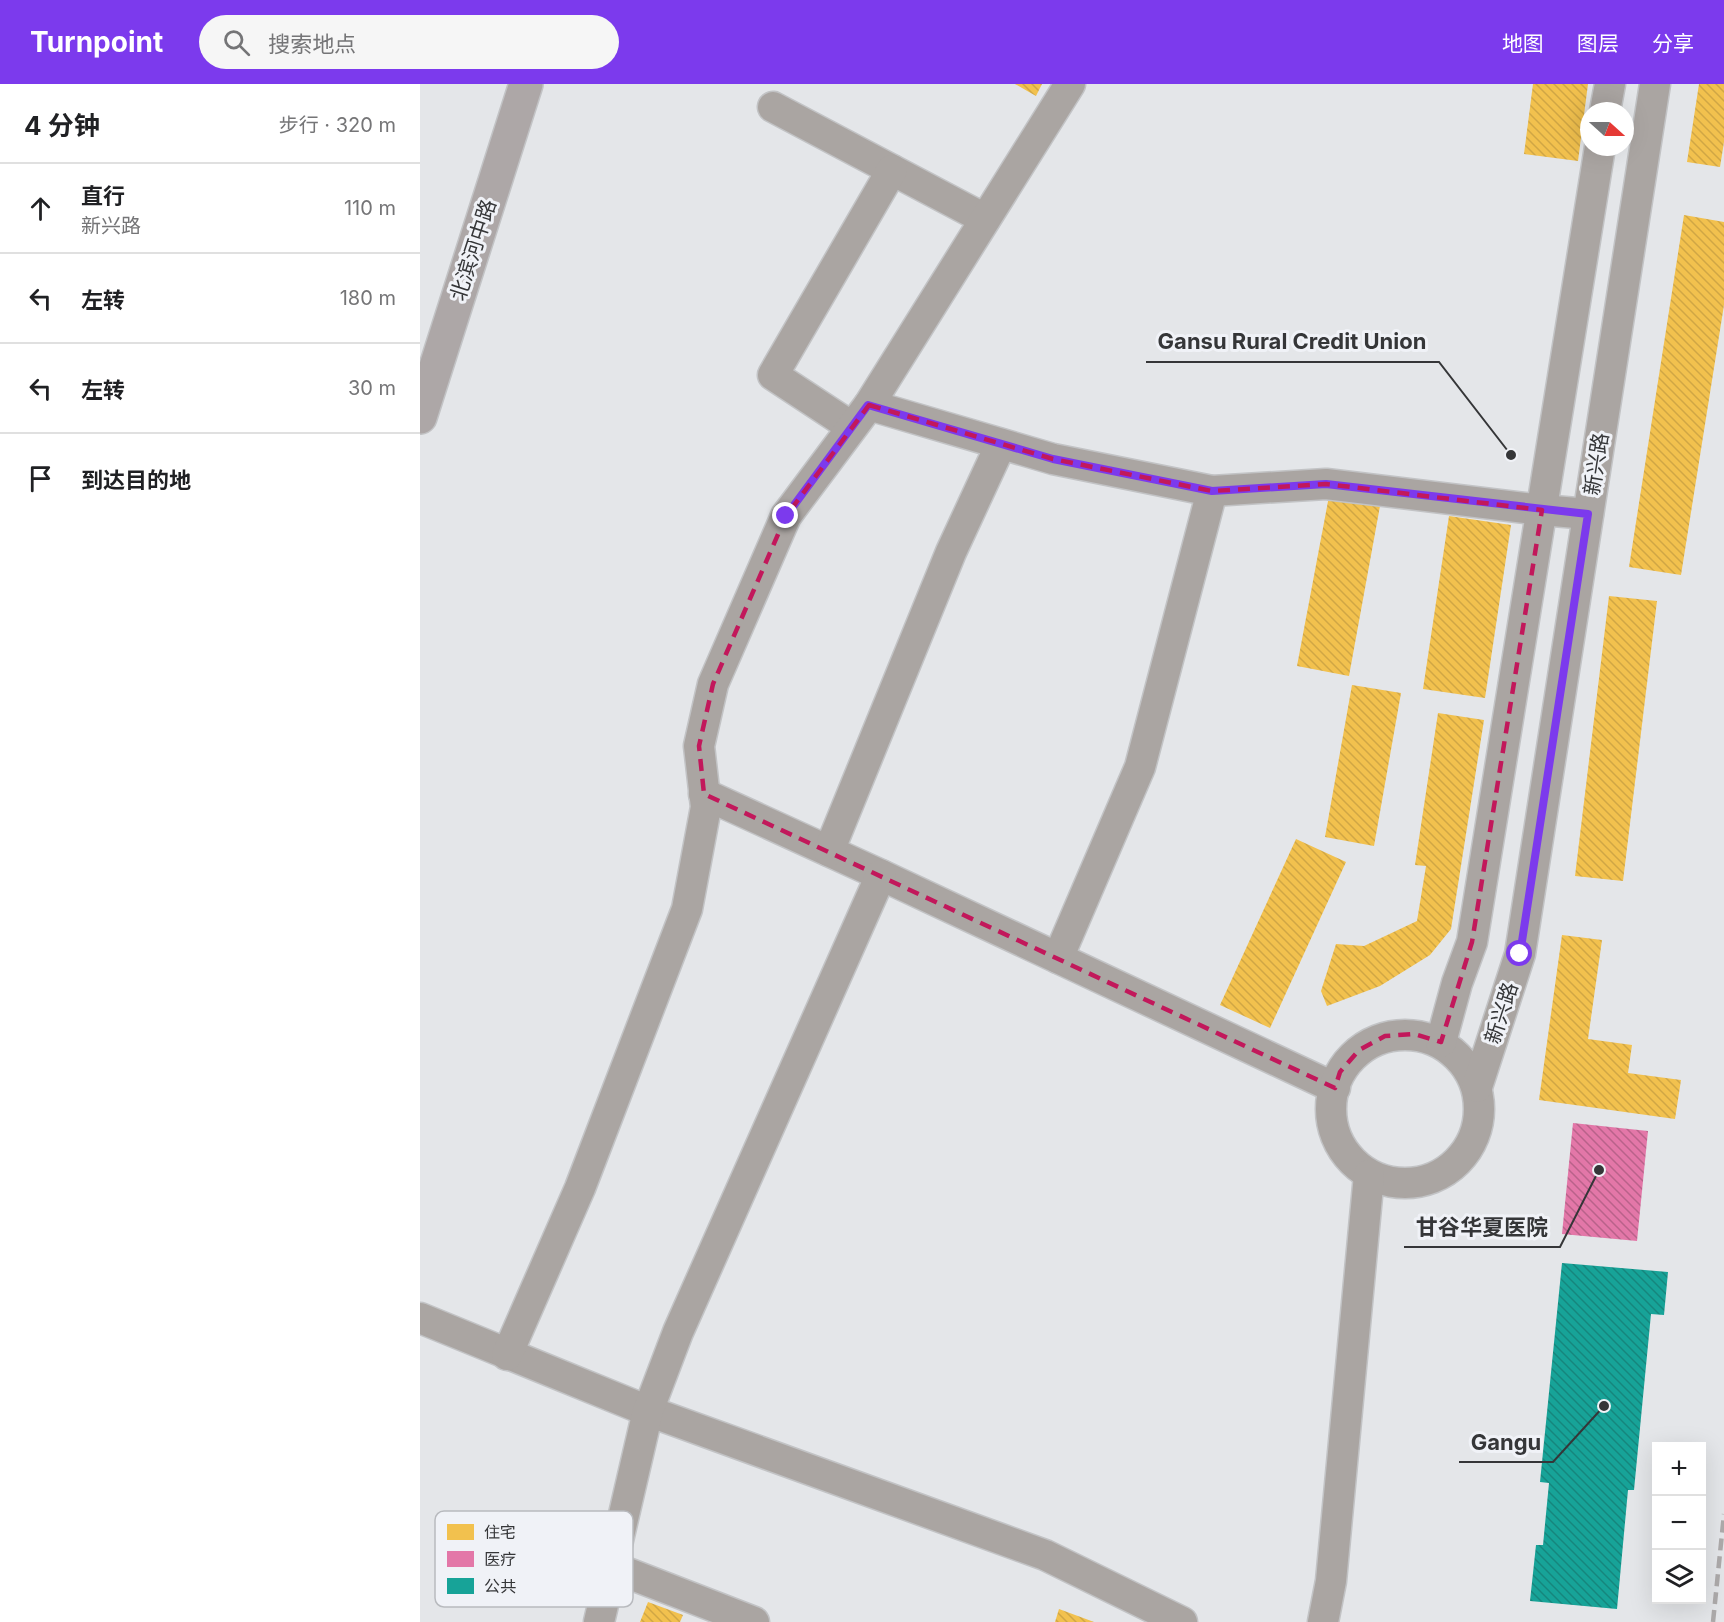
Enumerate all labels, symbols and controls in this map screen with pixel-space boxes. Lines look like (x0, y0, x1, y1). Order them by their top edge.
search box (199, 15, 619, 69)
text: Turnpoint (30, 25, 163, 59)
icon: search (220, 26, 253, 59)
text: 搜索地点 (268, 31, 356, 57)
text: 地图 (1502, 31, 1544, 56)
text: 图层 (1577, 31, 1619, 56)
text: 分享 (1652, 31, 1694, 56)
north arrow (1580, 102, 1634, 156)
text: 4 分钟 (24, 110, 100, 141)
text: 步行 · 320 m (279, 113, 396, 137)
text: 直行 (81, 183, 125, 209)
icon: ahead (24, 192, 57, 225)
text: 110 m (344, 196, 396, 220)
street label: 北滨河中路 (445, 196, 501, 304)
text: 新兴路 (81, 214, 141, 238)
icon: left (24, 282, 57, 315)
text: 180 m (340, 286, 396, 310)
text: 左转 (81, 287, 125, 313)
callout: Gansu Rural Credit Union (1146, 322, 1439, 362)
text: Gansu Rural Credit Union (1158, 328, 1426, 354)
icon: left (24, 372, 57, 405)
text: 30 m (348, 376, 396, 400)
text: 左转 (81, 377, 125, 403)
street label: 新兴路 (1579, 431, 1613, 497)
icon: arrive (24, 462, 57, 495)
text: 到达目的地 (81, 467, 191, 493)
route end (772, 502, 798, 528)
route start (1506, 940, 1532, 966)
street label: 新兴路 (1479, 979, 1523, 1047)
callout: 甘谷华夏医院 (1404, 1207, 1560, 1247)
text: 甘谷华夏医院 (1416, 1214, 1548, 1240)
callout: Gangu (1459, 1422, 1553, 1462)
text: Gangu (1471, 1429, 1541, 1455)
map controls (1652, 1442, 1706, 1604)
button: + (1652, 1442, 1706, 1496)
button: − (1652, 1496, 1706, 1550)
legend (435, 1511, 633, 1607)
text: 住宅 (484, 1522, 516, 1542)
text: 医疗 (484, 1549, 516, 1569)
button: layers (1652, 1550, 1706, 1604)
text: 公共 (484, 1576, 516, 1596)

